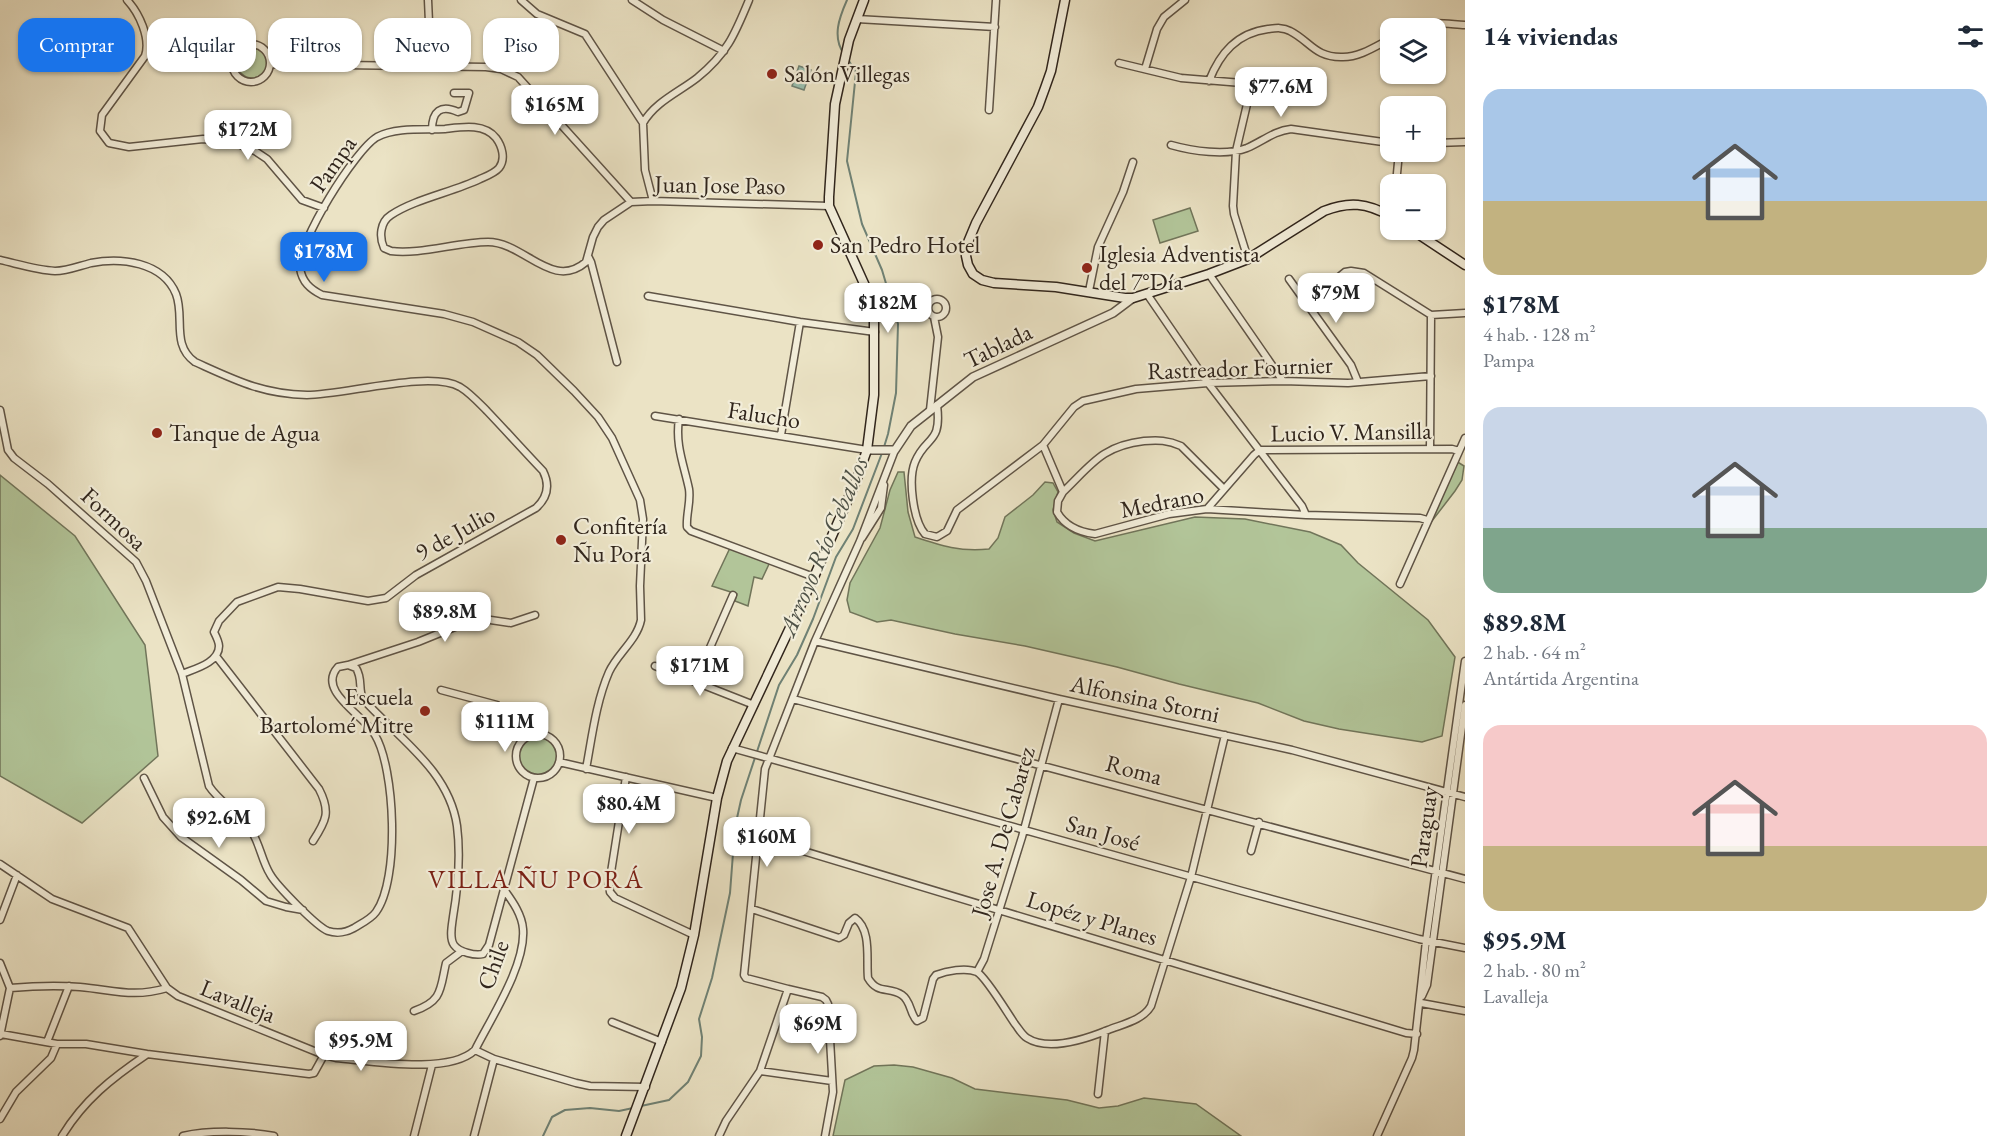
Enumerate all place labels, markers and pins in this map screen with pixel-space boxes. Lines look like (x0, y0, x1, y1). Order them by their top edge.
place label: Salón Villegas (784, 58, 910, 89)
marker: Salón Villegas (765, 67, 779, 81)
pin: $77.6M (1232, 67, 1330, 118)
pin: $165M (513, 85, 597, 136)
pin: $172M (206, 110, 290, 161)
place label: San Pedro Hotel (830, 229, 980, 260)
pin: $178M (282, 232, 366, 283)
marker: San Pedro Hotel (811, 238, 825, 252)
place label: Iglesia Adventista del 7°Día (1099, 238, 1260, 297)
marker: Iglesia Adventista del 7°Día (1080, 261, 1094, 275)
pin: $79M (1300, 273, 1372, 324)
pin: $182M (846, 283, 930, 334)
place label: Tanque de Agua (169, 417, 320, 448)
marker: Tanque de Agua (150, 426, 164, 440)
place label: Confitería Ñu Porá (573, 510, 668, 569)
marker: Confitería Ñu Porá (554, 533, 568, 547)
pin: $89.8M (396, 592, 494, 643)
pin: $171M (658, 646, 742, 697)
place label: Escuela Bartolomé Mitre (259, 681, 413, 740)
pin: $111M (463, 702, 547, 753)
marker: Escuela Bartolomé Mitre (418, 704, 432, 718)
pin: $80.4M (580, 784, 678, 835)
pin: $92.6M (170, 798, 268, 849)
pin: $160M (725, 817, 809, 868)
pin: $69M (782, 1004, 854, 1055)
pin: $95.9M (312, 1021, 410, 1072)

